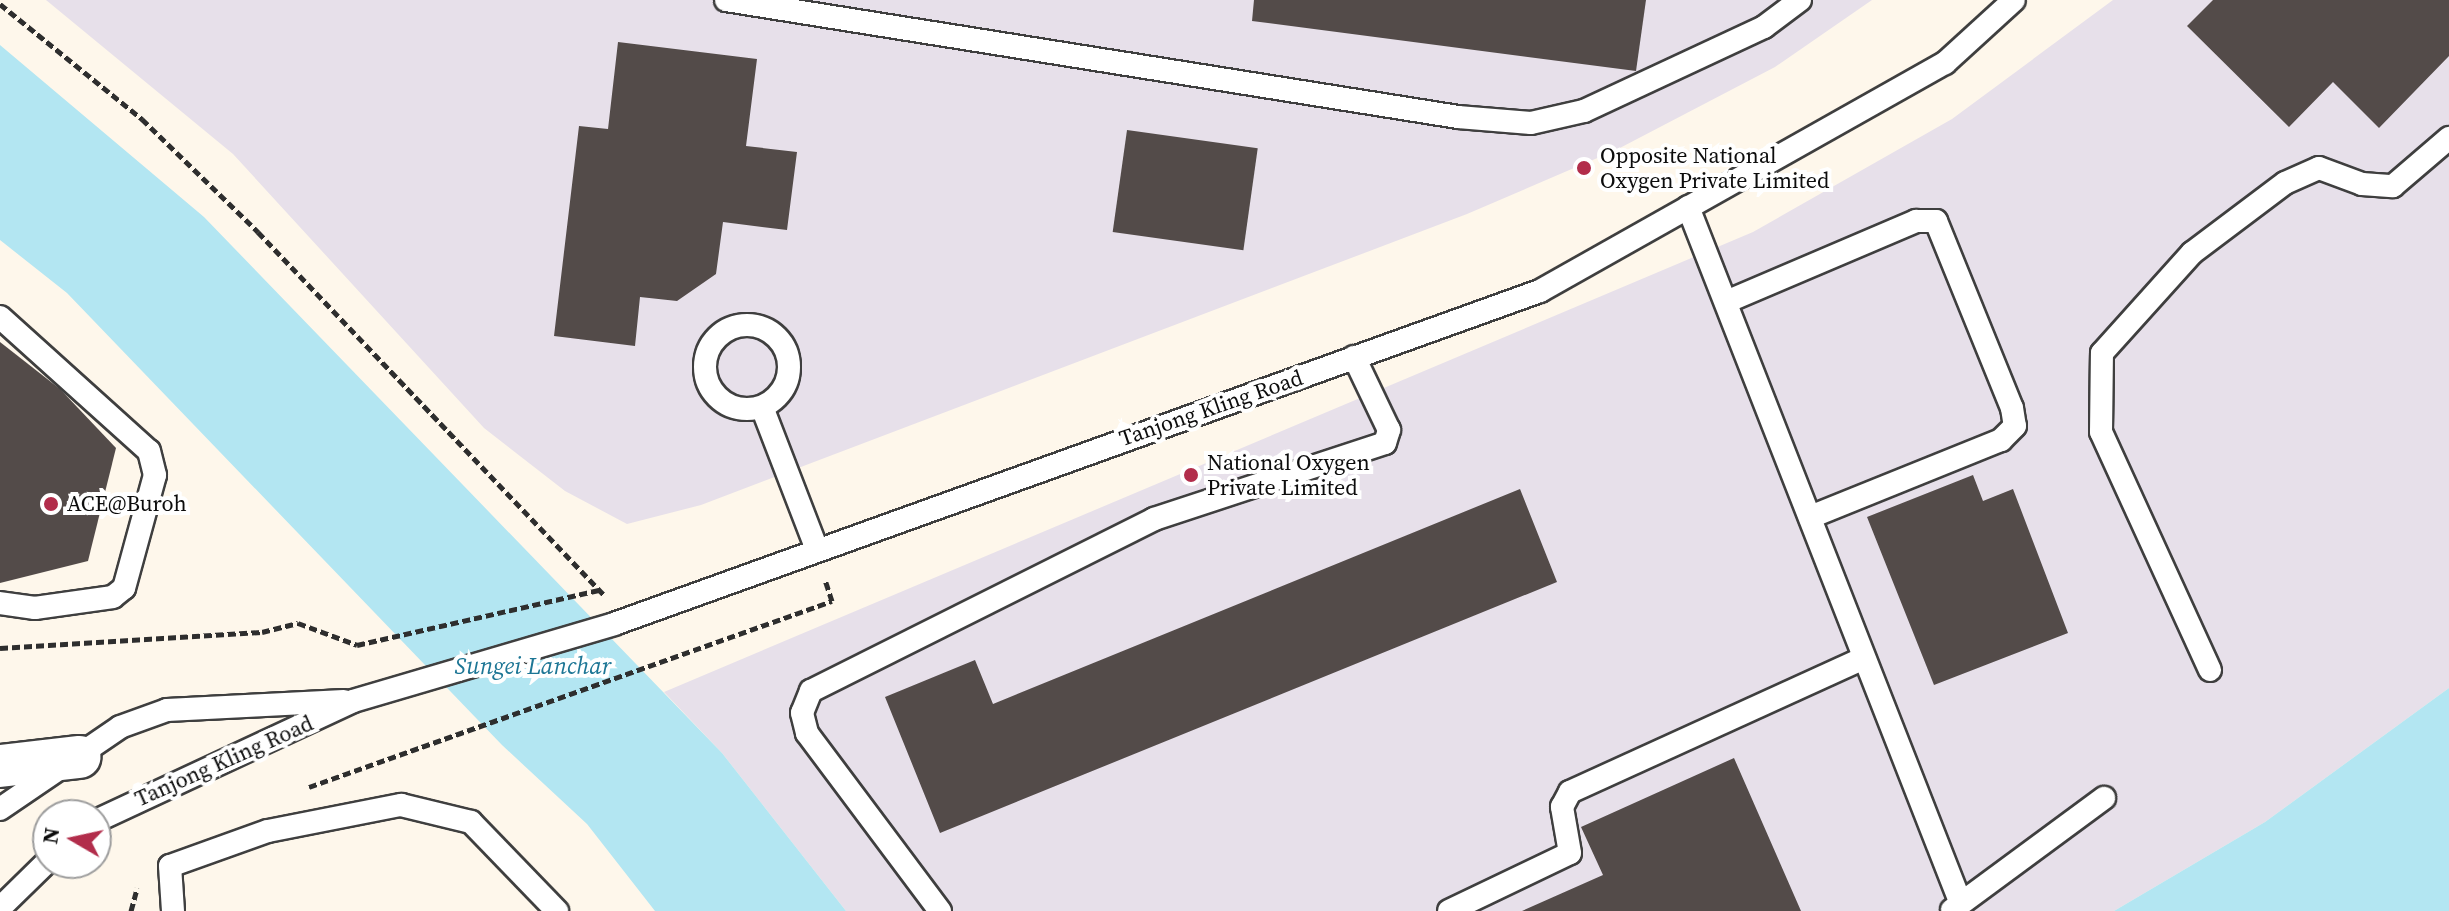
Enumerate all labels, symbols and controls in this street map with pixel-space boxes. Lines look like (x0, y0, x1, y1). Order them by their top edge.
place label: Opposite National Oxygen Private Limited (1600, 142, 1829, 194)
marker: Opposite National Oxygen Private Limited (1575, 159, 1593, 177)
street label: Tanjong Kling Road (1116, 364, 1306, 452)
place label: National Oxygen Private Limited (1207, 449, 1370, 500)
marker: National Oxygen Private Limited (1182, 466, 1200, 484)
place label: ACE@Buroh (67, 491, 187, 517)
marker: ACE@Buroh (42, 495, 60, 513)
water label: Sungei Lanchar (455, 652, 611, 680)
street label: Tanjong Kling Road (131, 710, 317, 812)
north arrow (32, 799, 112, 879)
text: N (34, 825, 66, 846)

